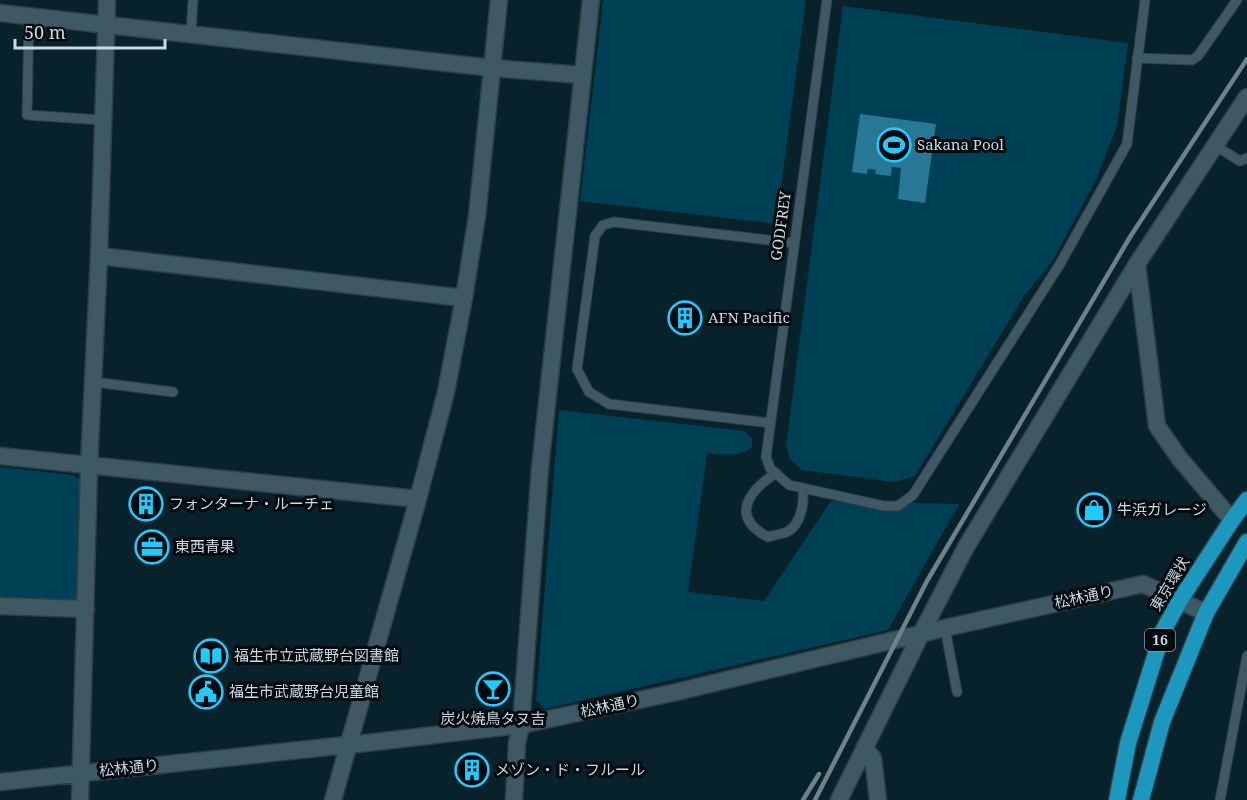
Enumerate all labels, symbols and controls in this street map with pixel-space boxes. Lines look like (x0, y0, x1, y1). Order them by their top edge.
scale bar (15, 12, 165, 50)
text: 50 m (24, 20, 66, 44)
sports icon: Sakana Pool (876, 127, 912, 163)
place label: Sakana Pool (917, 134, 1004, 154)
street label: GODFREY (765, 189, 795, 262)
building icon: AFN Pacific (667, 300, 703, 336)
place label: AFN Pacific (708, 307, 790, 327)
building icon: フォンターナ・ルーチェ (128, 486, 164, 522)
shop icon: 牛浜ガレージ (1076, 492, 1112, 528)
place label: フォンターナ・ルーチェ (169, 493, 334, 513)
place label: 牛浜ガレージ (1117, 499, 1207, 519)
office icon: 東西青果 (134, 529, 170, 565)
place label: 東西青果 (175, 536, 235, 556)
street label: 東京環状 (1145, 553, 1193, 614)
street label: 松林通り (1052, 580, 1115, 612)
road number: 16 (1145, 629, 1175, 651)
library icon: 福生市立武蔵野台図書館 (193, 638, 229, 674)
place label: 福生市立武蔵野台図書館 (234, 645, 399, 665)
bar icon: 炭火焼鳥タヌ吉 (475, 671, 511, 707)
public building icon: 福生市武蔵野台児童館 (188, 674, 224, 710)
place label: 福生市武蔵野台児童館 (229, 681, 379, 701)
street label: 松林通り (578, 689, 641, 721)
place label: 炭火焼鳥タヌ吉 (440, 708, 546, 728)
building icon: メゾン・ド・フルール (454, 752, 490, 788)
street label: 松林通り (98, 754, 160, 780)
place label: メゾン・ド・フルール (495, 759, 645, 779)

